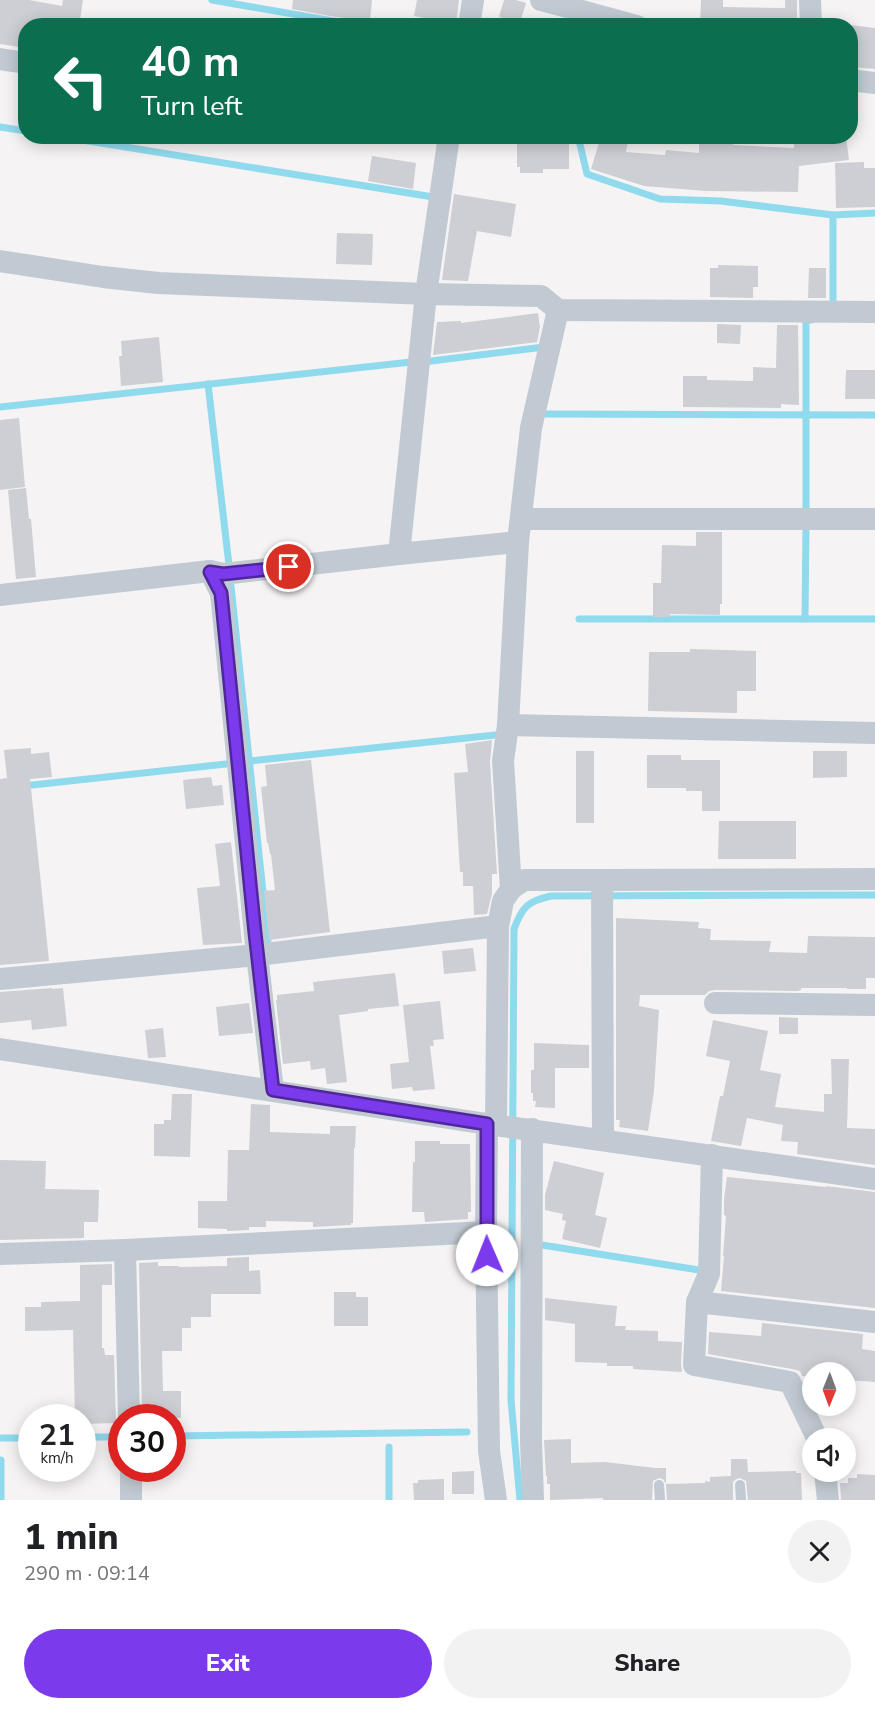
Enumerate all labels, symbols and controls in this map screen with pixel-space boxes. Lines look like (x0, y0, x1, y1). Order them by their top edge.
text: 40 m (141, 34, 240, 91)
icon: left (42, 42, 120, 120)
text: Turn left (141, 88, 242, 125)
pin (263, 541, 314, 592)
icon: arrive (272, 550, 305, 583)
position arrow (455, 1223, 519, 1287)
north arrow (802, 1362, 856, 1416)
map controls (802, 1362, 856, 1482)
speed limit sign: 30 (108, 1404, 186, 1482)
text: 21 (39, 1415, 75, 1456)
button: sound (802, 1428, 856, 1482)
text: km/h (40, 1448, 74, 1468)
text: 1 min (24, 1513, 119, 1562)
button: close (788, 1520, 851, 1583)
text: 290 m · 09:14 (24, 1560, 150, 1587)
button: Exit (24, 1629, 432, 1698)
button: Share (444, 1629, 851, 1698)

